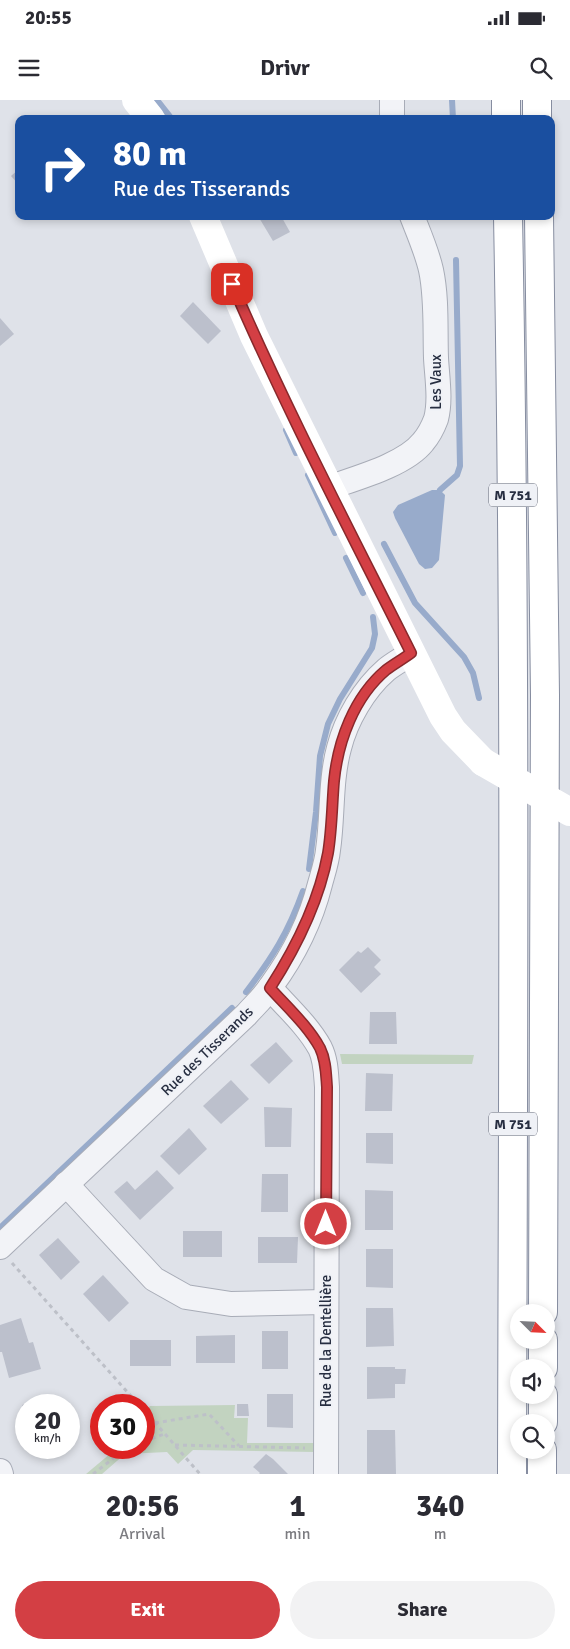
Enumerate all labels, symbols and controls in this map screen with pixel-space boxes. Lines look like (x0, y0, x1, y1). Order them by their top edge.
text: 20:55 (25, 6, 72, 30)
icon: menu (15, 54, 43, 82)
text: Drivr (260, 54, 310, 81)
icon: search (527, 54, 555, 82)
text: 80 m (113, 132, 187, 175)
icon: right (30, 135, 95, 200)
text: Rue des Tisserands (113, 175, 290, 202)
pin (211, 263, 253, 305)
icon: arrive (218, 270, 246, 298)
street label: Les Vaux (427, 354, 445, 410)
road number: M 751 (489, 484, 537, 506)
street label: Rue des Tisserands (157, 1002, 257, 1099)
road number: M 751 (489, 1112, 537, 1136)
position arrow (299, 1197, 351, 1249)
street label: Rue de la Dentellière (317, 1275, 335, 1407)
north arrow (510, 1304, 555, 1349)
map controls (510, 1304, 555, 1459)
button: sound (510, 1359, 555, 1404)
speed limit sign: 30 (90, 1394, 155, 1459)
text: 20 (34, 1405, 61, 1436)
button: search (510, 1414, 555, 1459)
text: km/h (34, 1431, 61, 1446)
text: 20:56 (105, 1488, 179, 1525)
text: 1 (289, 1488, 306, 1525)
text: 340 (416, 1488, 464, 1525)
text: Arrival (119, 1524, 165, 1544)
text: min (285, 1524, 310, 1544)
text: m (434, 1524, 447, 1544)
button: Exit (15, 1581, 280, 1639)
button: Share (290, 1581, 555, 1639)

